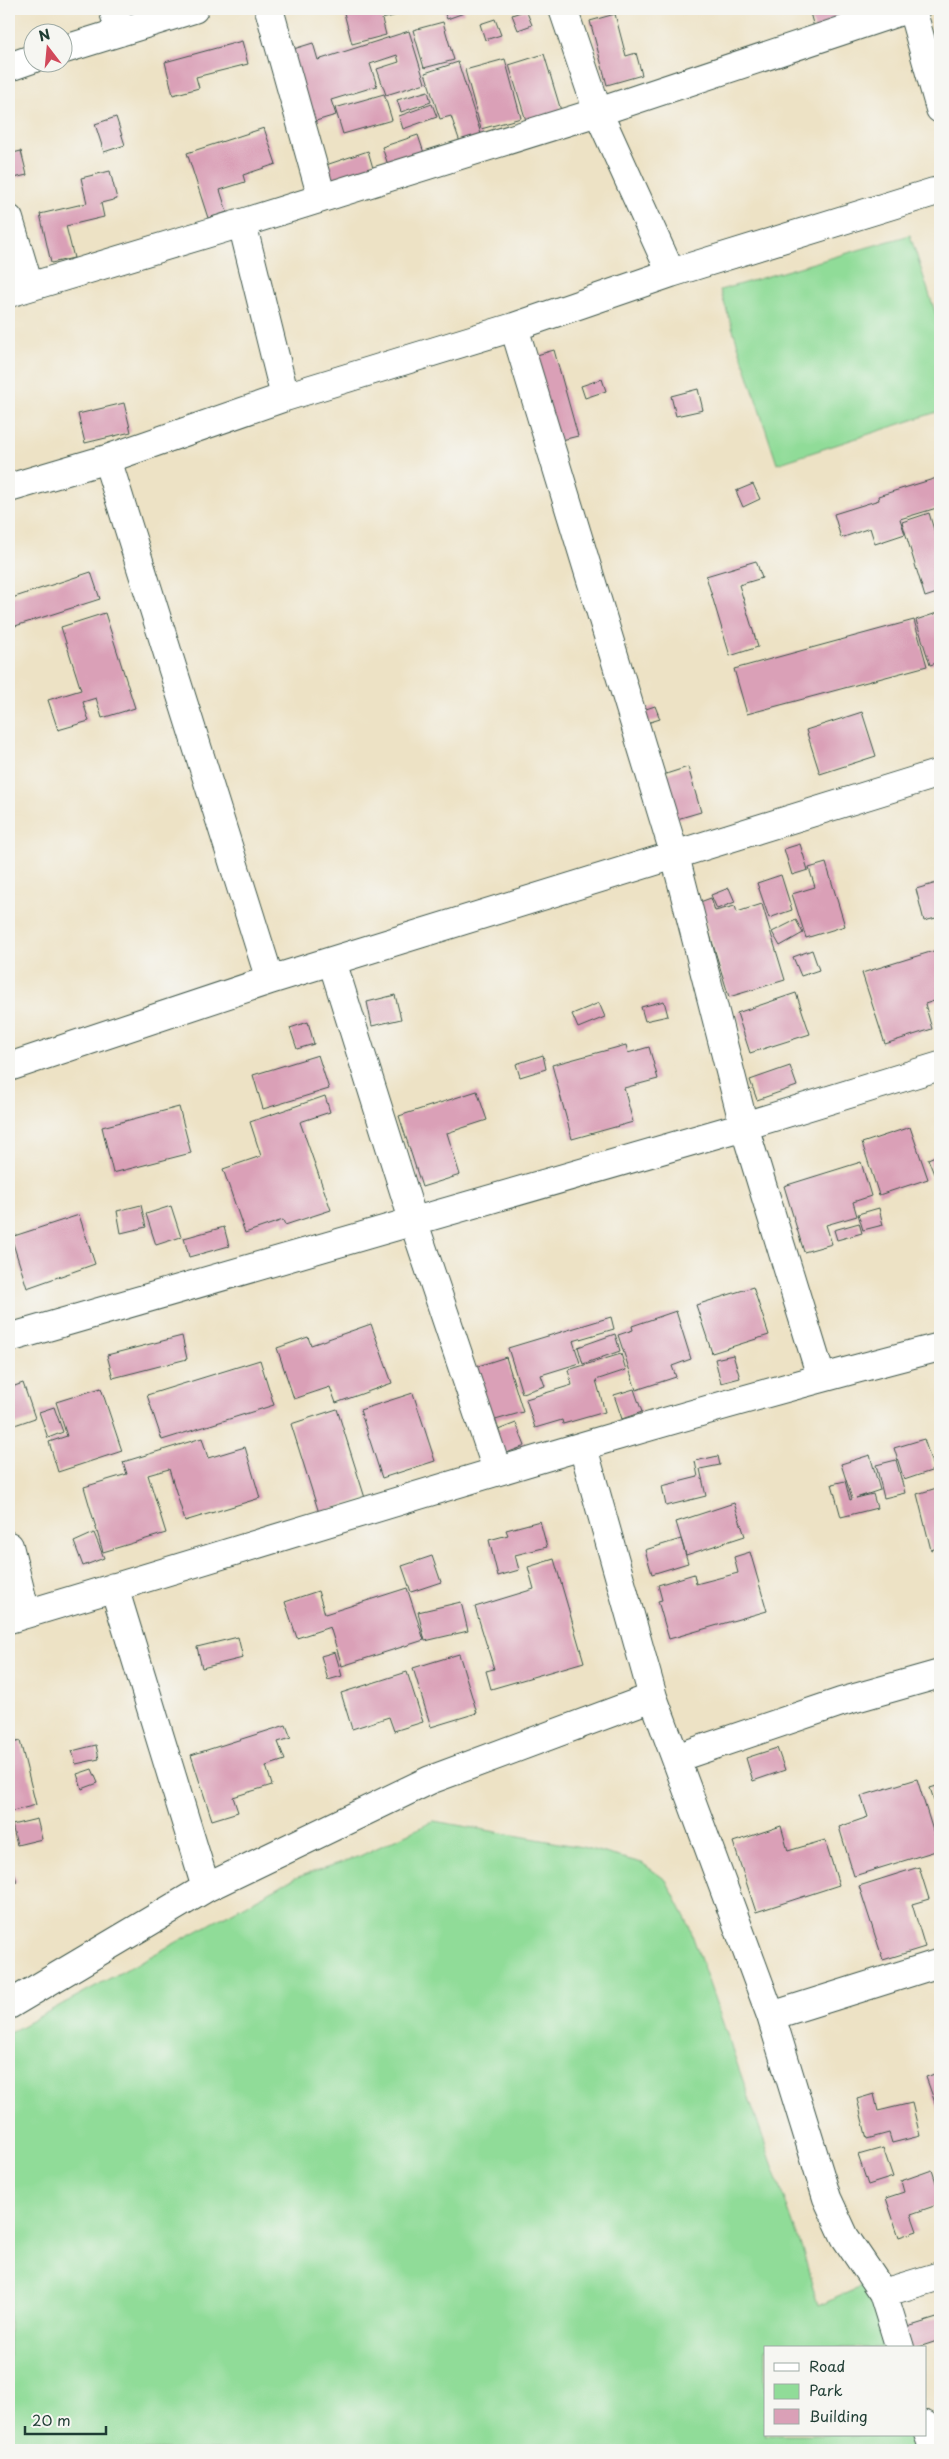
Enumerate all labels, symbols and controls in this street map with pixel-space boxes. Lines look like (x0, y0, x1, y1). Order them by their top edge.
north arrow (22, 22, 72, 72)
text: N (36, 23, 53, 47)
legend (764, 2346, 926, 2436)
text: Road (809, 2354, 845, 2377)
text: Park (809, 2378, 843, 2401)
scale bar (25, 2404, 106, 2436)
text: Building (809, 2404, 868, 2427)
text: 20 m (32, 2408, 71, 2431)

